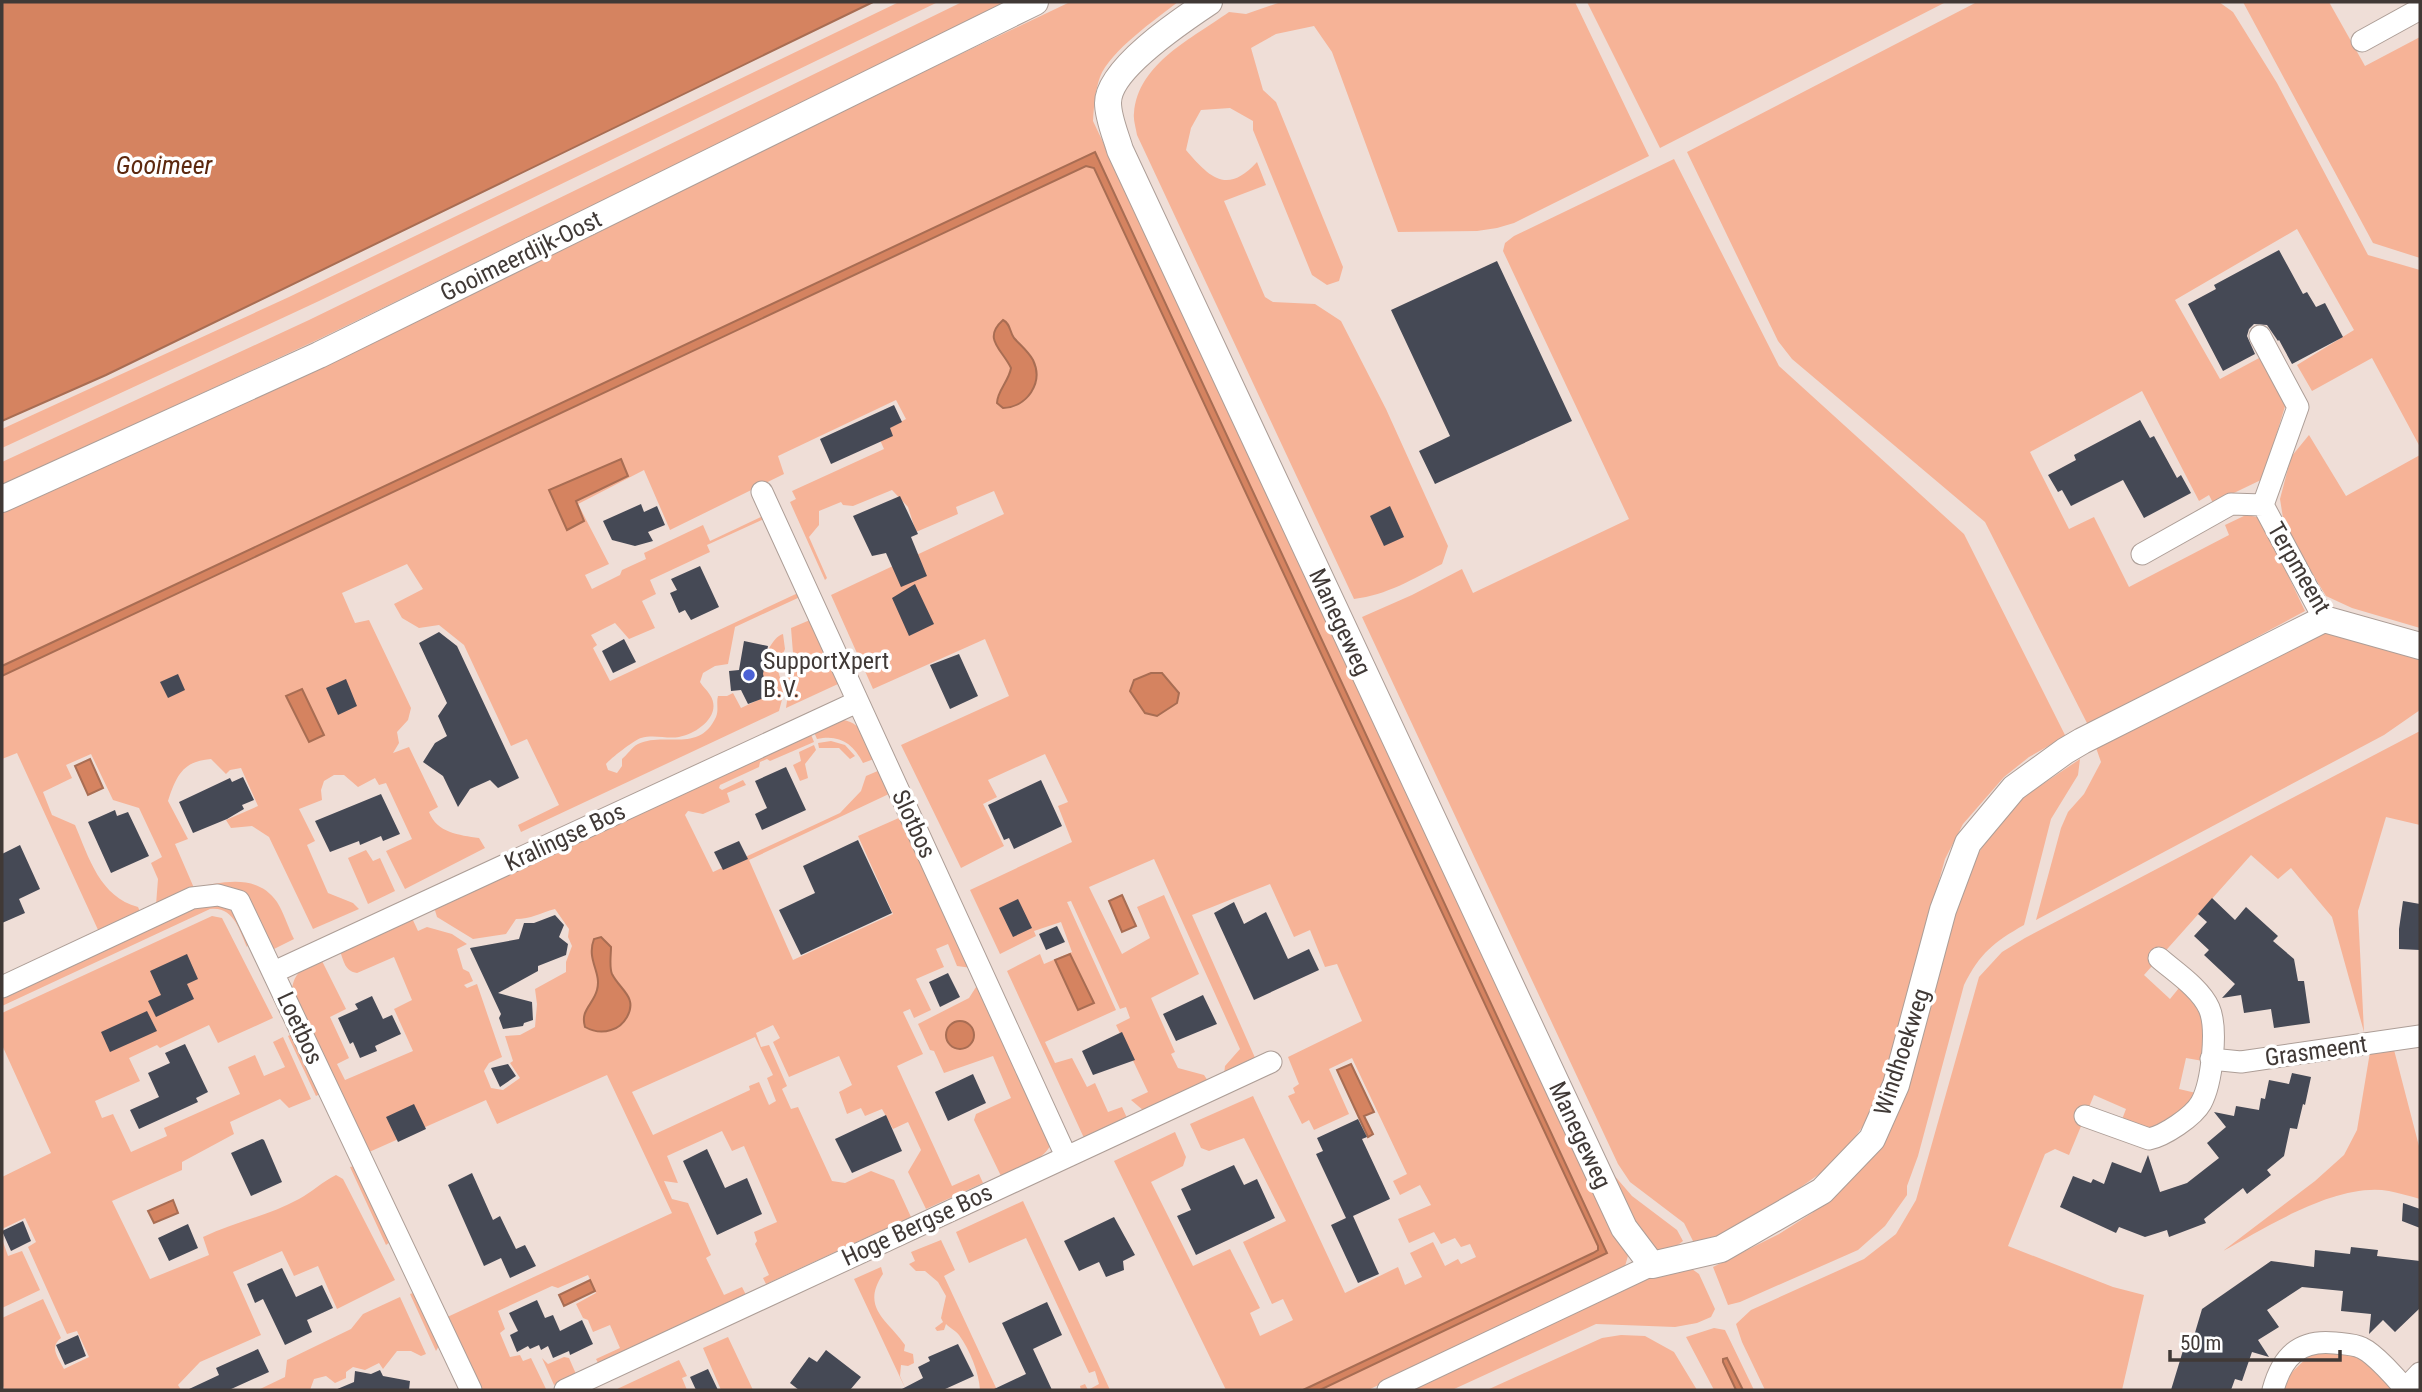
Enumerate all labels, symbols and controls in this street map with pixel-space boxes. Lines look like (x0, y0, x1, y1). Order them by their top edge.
water label: Gooimeer (116, 150, 213, 180)
street label: Gooimeerdijk-Oost (436, 205, 606, 307)
street label: Terpmeent (2262, 517, 2336, 619)
street label: Manegeweg (1303, 564, 1377, 680)
place label: SupportXpert B.V. (763, 647, 889, 703)
marker: SupportXpert B.V. (741, 667, 757, 683)
street label: Slotbos (886, 785, 942, 863)
street label: Kralingse Bos (500, 797, 630, 877)
street label: Windhoekweg (1868, 985, 1936, 1119)
street label: Loetbos (271, 987, 329, 1069)
street label: Grasmeent (2263, 1030, 2369, 1072)
street label: Manegeweg (1543, 1077, 1617, 1193)
street label: Hoge Bergse Bos (837, 1178, 997, 1272)
scale bar (2170, 1318, 2340, 1362)
text: 50 m (2180, 1331, 2221, 1355)

